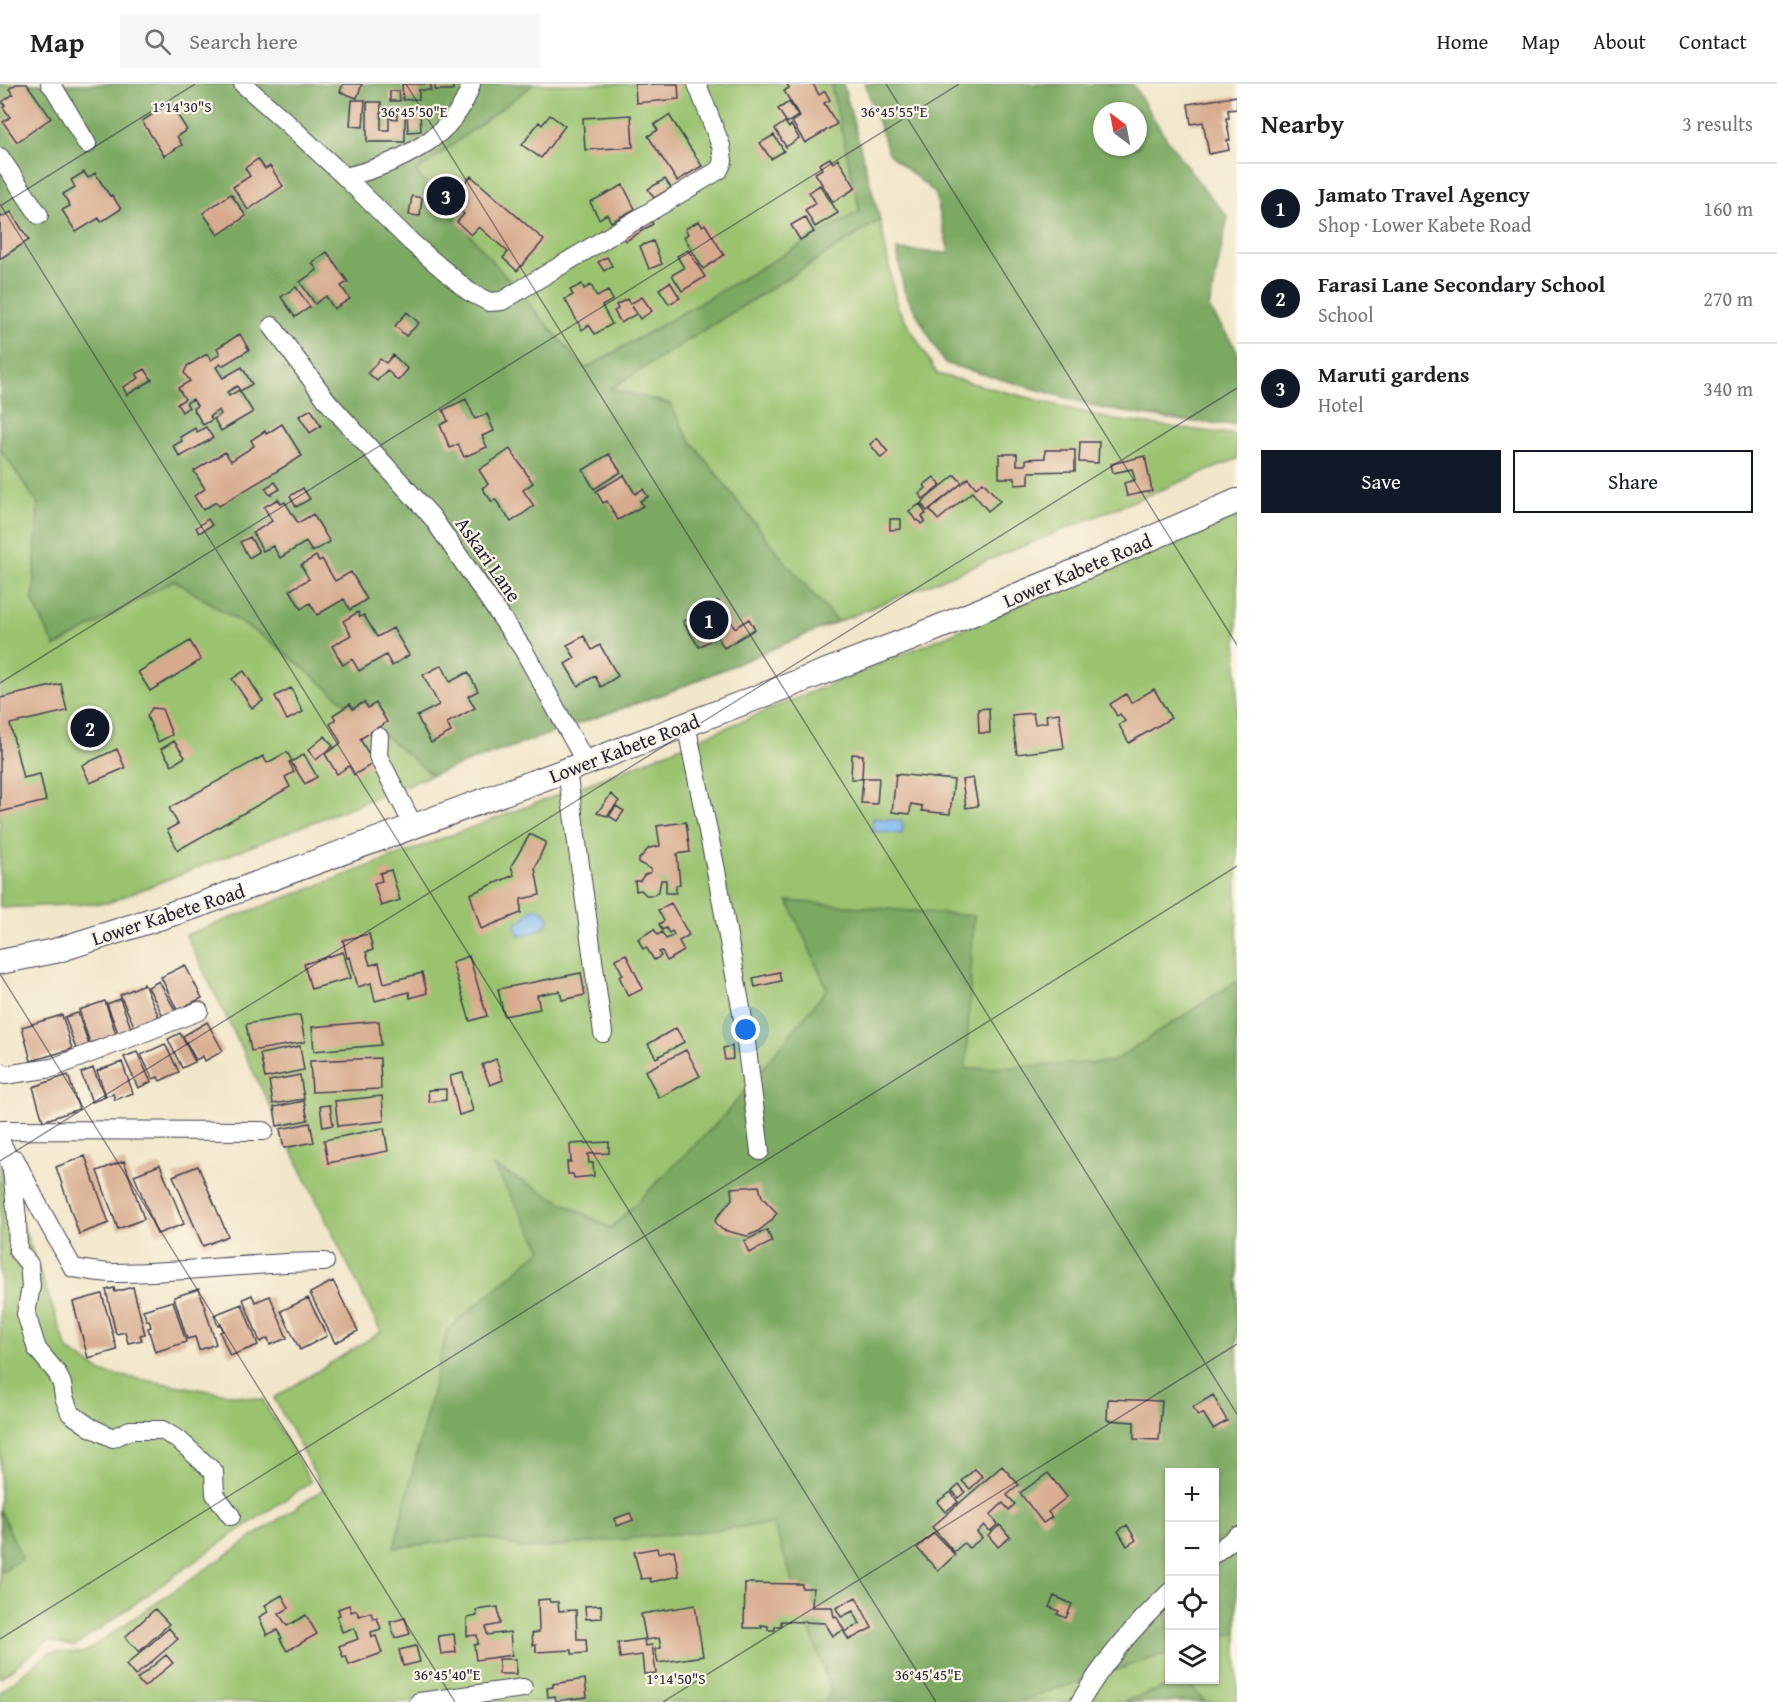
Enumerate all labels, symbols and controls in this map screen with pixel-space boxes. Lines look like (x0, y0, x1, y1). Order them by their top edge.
search box (120, 14, 540, 68)
text: Map (30, 21, 84, 62)
icon: search (141, 25, 174, 58)
text: Search here (189, 25, 298, 57)
text: Home (1437, 26, 1488, 57)
text: Map (1521, 26, 1560, 57)
text: About (1593, 26, 1646, 57)
text: Contact (1679, 26, 1747, 57)
text: 1°14'30"S (152, 96, 212, 117)
text: 36°45'50"E (381, 101, 448, 122)
text: 36°45'55"E (861, 101, 928, 122)
north arrow (1093, 102, 1147, 156)
text: Nearby (1261, 104, 1344, 143)
text: 3 results (1682, 109, 1753, 138)
pin: 3 (426, 174, 466, 218)
text: Jamato Travel Agency (1318, 178, 1530, 210)
text: 1 (1275, 194, 1286, 223)
text: 160 m (1703, 194, 1753, 223)
text: Shop · Lower Kabete Road (1318, 210, 1531, 239)
text: Farasi Lane Secondary School (1318, 268, 1605, 300)
text: 2 (1275, 284, 1286, 313)
text: 270 m (1703, 284, 1753, 313)
text: School (1318, 300, 1374, 329)
text: Maruti gardens (1318, 358, 1470, 390)
text: 3 (1275, 374, 1286, 403)
text: 340 m (1703, 374, 1753, 403)
text: Hotel (1318, 390, 1364, 419)
button: Save (1261, 450, 1501, 513)
button: Share (1513, 450, 1753, 513)
street label: Askari Lane (449, 511, 529, 607)
street label: Lower Kabete Road (998, 525, 1156, 614)
pin: 1 (690, 598, 728, 642)
pin: 2 (70, 706, 110, 750)
street label: Lower Kabete Road (544, 706, 704, 790)
street label: Lower Kabete Road (88, 876, 248, 952)
your location (731, 1015, 760, 1044)
map controls (1165, 1468, 1219, 1684)
button: + (1165, 1468, 1219, 1522)
button: − (1165, 1522, 1219, 1576)
button: locate (1165, 1576, 1219, 1630)
button: layers (1165, 1630, 1219, 1684)
text: 36°45'40"E (414, 1664, 481, 1685)
text: 36°45'45"E (895, 1664, 962, 1685)
text: 1°14'50"S (646, 1668, 706, 1689)

